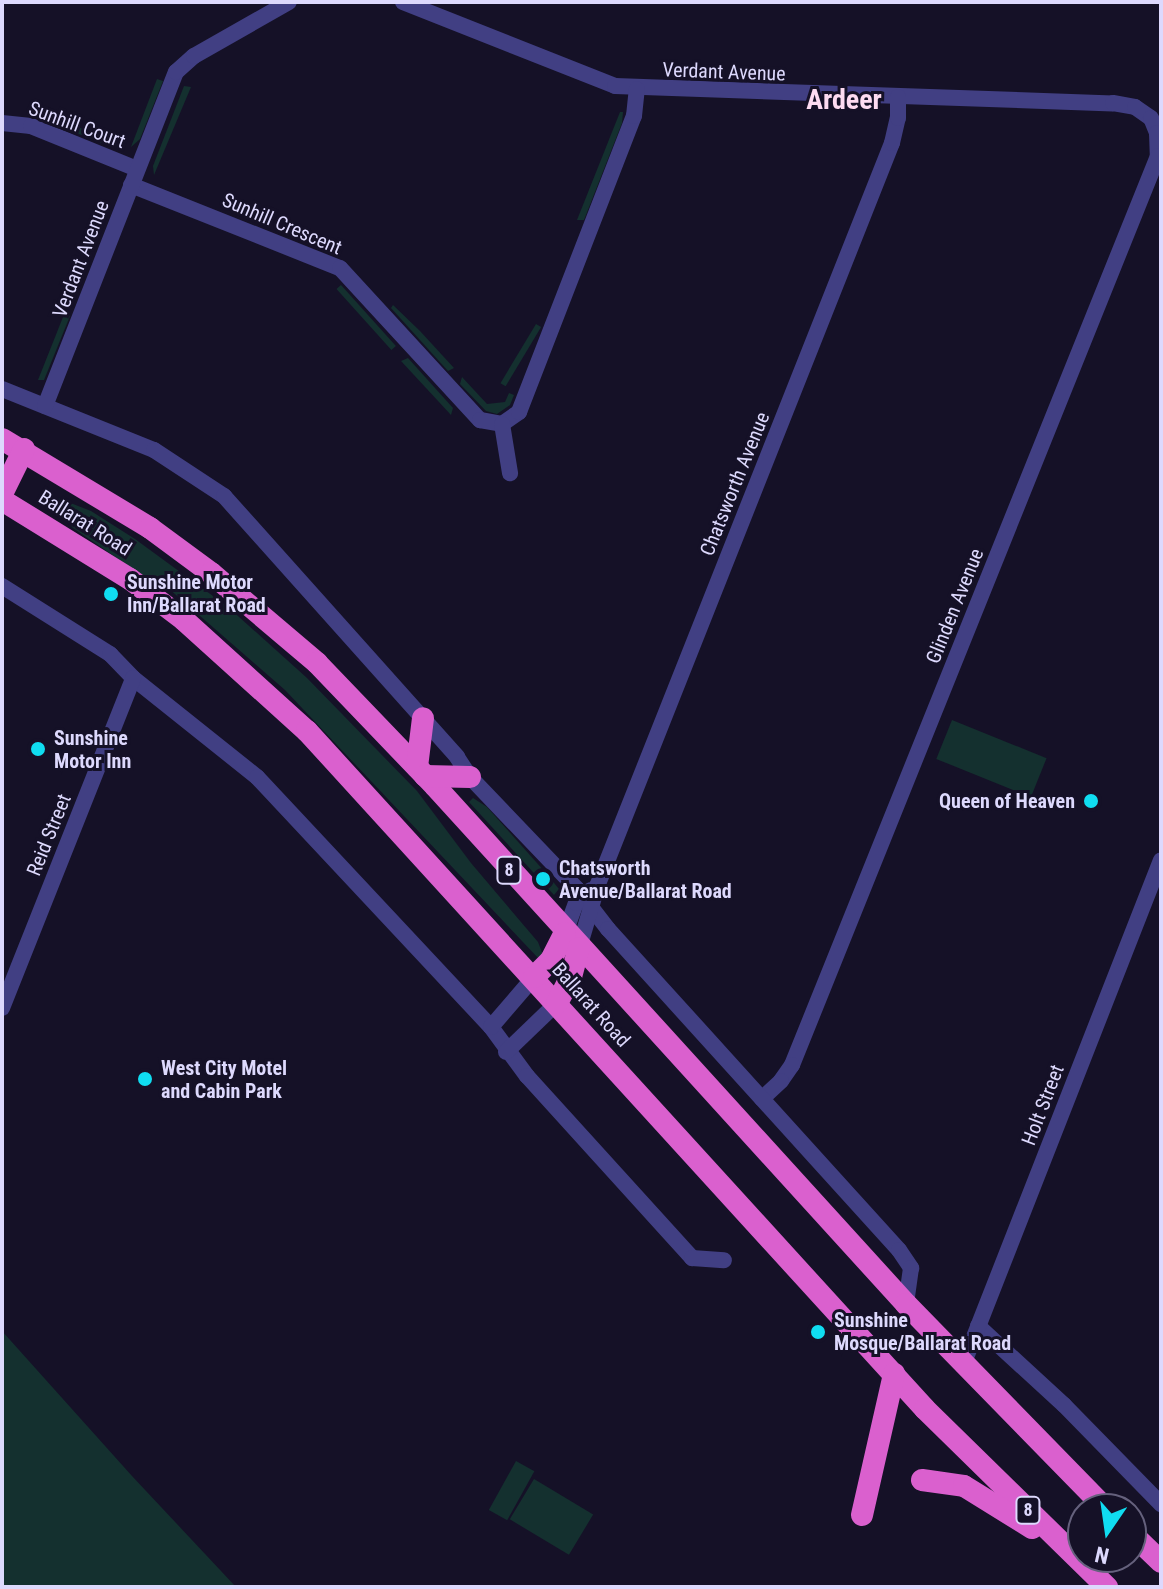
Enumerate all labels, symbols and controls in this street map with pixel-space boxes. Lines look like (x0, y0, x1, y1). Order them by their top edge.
street label: Verdant Avenue (662, 58, 786, 86)
district label: Ardeer (806, 83, 882, 117)
street label: Sunhill Court (25, 96, 129, 154)
street label: Sunhill Crescent (219, 188, 345, 260)
street label: Verdant Avenue (48, 197, 114, 321)
street label: Chatsworth Avenue (695, 409, 775, 559)
street label: Ballarat Road (34, 485, 136, 561)
street label: Glinden Avenue (921, 545, 989, 667)
place label: Sunshine Motor Inn/Ballarat Road (127, 570, 266, 617)
marker: Sunshine Motor Inn/Ballarat Road (102, 585, 120, 603)
place label: Sunshine Motor Inn (54, 726, 131, 773)
marker: Sunshine Motor Inn (29, 740, 47, 758)
place label: Queen of Heaven (939, 789, 1075, 813)
street label: Reid Street (22, 791, 76, 879)
marker: Queen of Heaven (1082, 792, 1100, 810)
road number: 8 (495, 856, 523, 884)
place label: Chatsworth Avenue/Ballarat Road (559, 856, 732, 903)
marker: Chatsworth Avenue/Ballarat Road (534, 870, 552, 888)
street label: Ballarat Road (547, 958, 635, 1052)
place label: West City Motel and Cabin Park (161, 1056, 287, 1103)
street label: Holt Street (1017, 1061, 1069, 1149)
marker: West City Motel and Cabin Park (136, 1070, 154, 1088)
place label: Sunshine Mosque/Ballarat Road (834, 1308, 1011, 1355)
marker: Sunshine Mosque/Ballarat Road (809, 1323, 827, 1341)
north arrow (1067, 1493, 1147, 1573)
road number: 8 (1014, 1496, 1042, 1524)
text: N (1093, 1541, 1111, 1569)

